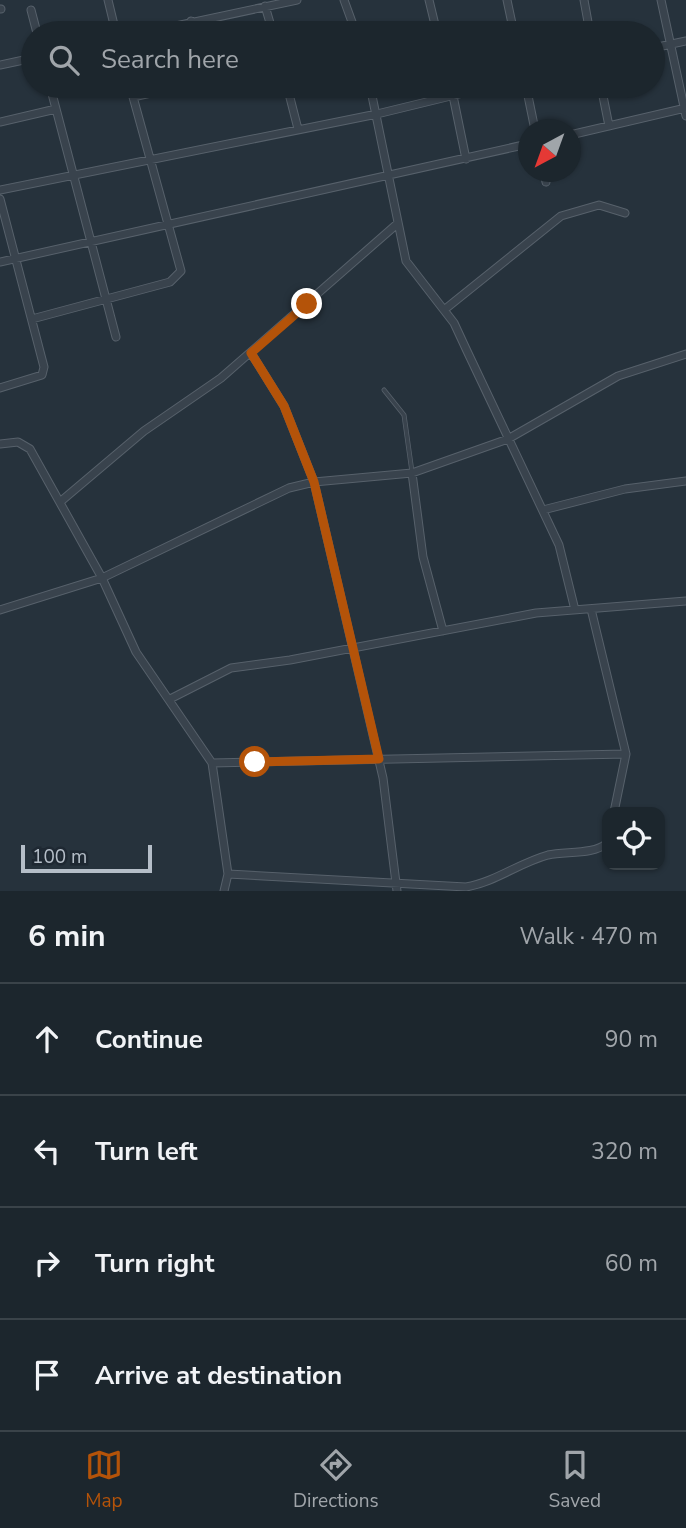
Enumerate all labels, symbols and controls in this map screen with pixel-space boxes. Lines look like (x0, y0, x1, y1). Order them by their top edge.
search box (21, 21, 665, 98)
icon: search (45, 41, 83, 79)
text: Search here (101, 42, 239, 77)
north arrow (518, 119, 581, 182)
route end (291, 288, 322, 319)
route start (239, 746, 270, 777)
map controls (602, 807, 665, 870)
button: locate (602, 807, 665, 870)
scale bar (21, 842, 152, 874)
text: 100 m (32, 844, 87, 870)
text: 6 min (28, 916, 106, 957)
text: Walk · 470 m (519, 921, 658, 952)
icon: ahead (28, 1020, 66, 1058)
text: Continue (95, 1022, 203, 1057)
text: 90 m (605, 1024, 658, 1055)
icon: left (28, 1132, 66, 1170)
text: Turn left (95, 1134, 198, 1169)
text: 320 m (591, 1136, 658, 1167)
icon: right (28, 1244, 66, 1282)
text: Turn right (95, 1246, 214, 1281)
text: 60 m (605, 1248, 658, 1279)
icon: arrive (28, 1356, 66, 1394)
text: Arrive at destination (95, 1358, 342, 1393)
tab: Map (85, 1446, 123, 1514)
tab: Directions (293, 1446, 379, 1514)
tab: Saved (549, 1446, 601, 1514)

